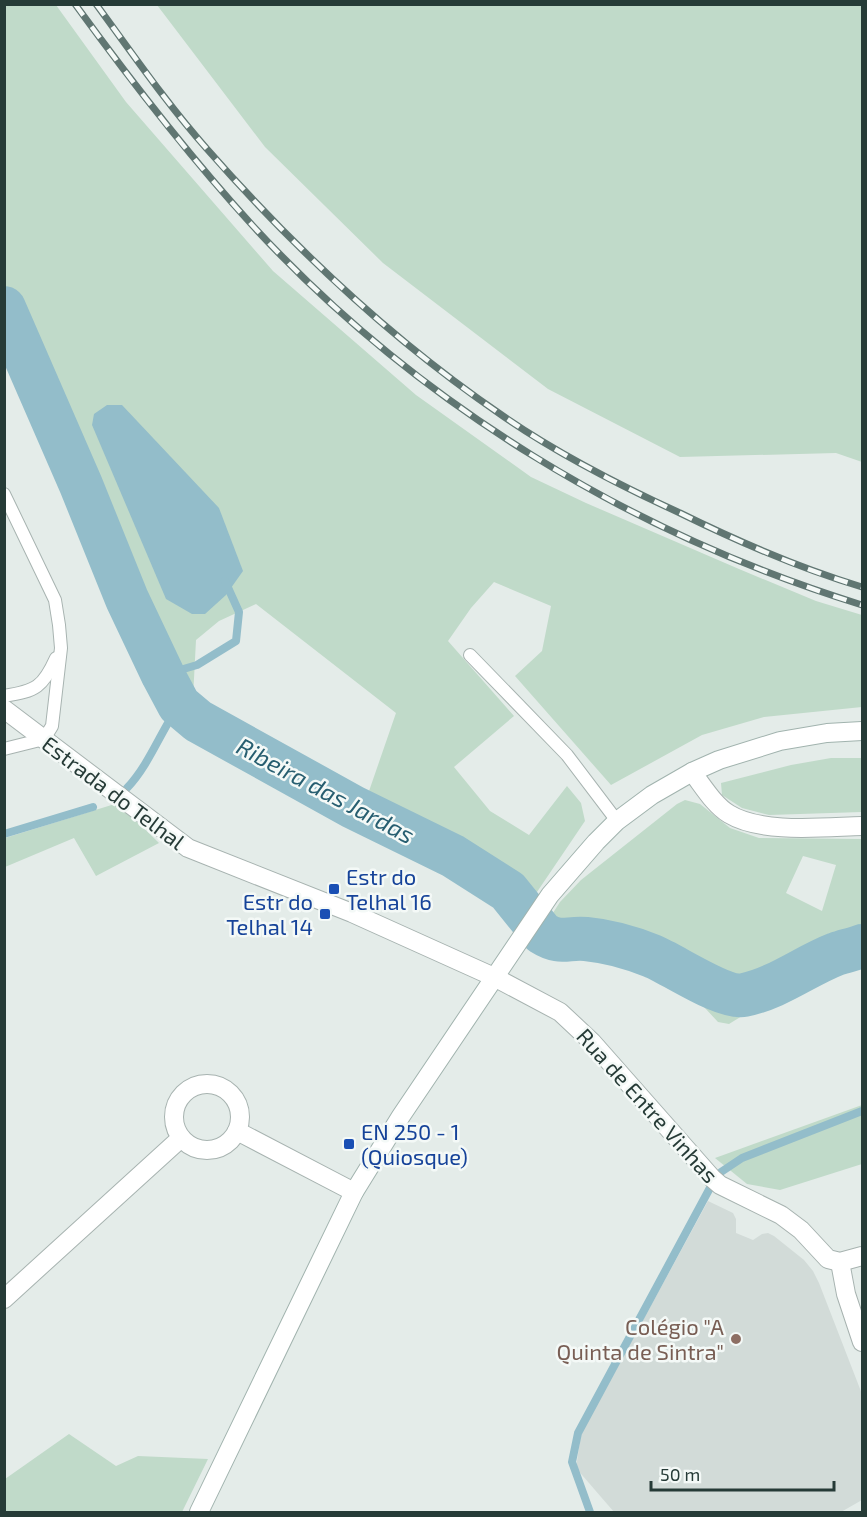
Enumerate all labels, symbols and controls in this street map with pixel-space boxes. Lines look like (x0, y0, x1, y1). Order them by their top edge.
street label: Estrada do Telhal (38, 730, 191, 854)
water label: Ribeira das Jardas (232, 731, 420, 849)
place label: Estr do Telhal 16 (346, 863, 432, 914)
marker: Estr do Telhal 16 (327, 882, 341, 896)
place label: Estr do Telhal 14 (226, 888, 313, 939)
marker: Estr do Telhal 14 (318, 907, 332, 921)
street label: Rua de Entre Vinhas (572, 1023, 724, 1187)
place label: EN 250 - 1 (Quiosque) (361, 1118, 468, 1170)
marker: EN 250 - 1 (Quiosque) (342, 1137, 356, 1151)
place label: Colégio "A Quinta de Sintra" (556, 1313, 724, 1365)
marker: Colégio "A Quinta de Sintra" (729, 1332, 743, 1346)
scale bar (651, 1454, 834, 1492)
text: 50 m (660, 1463, 700, 1485)

